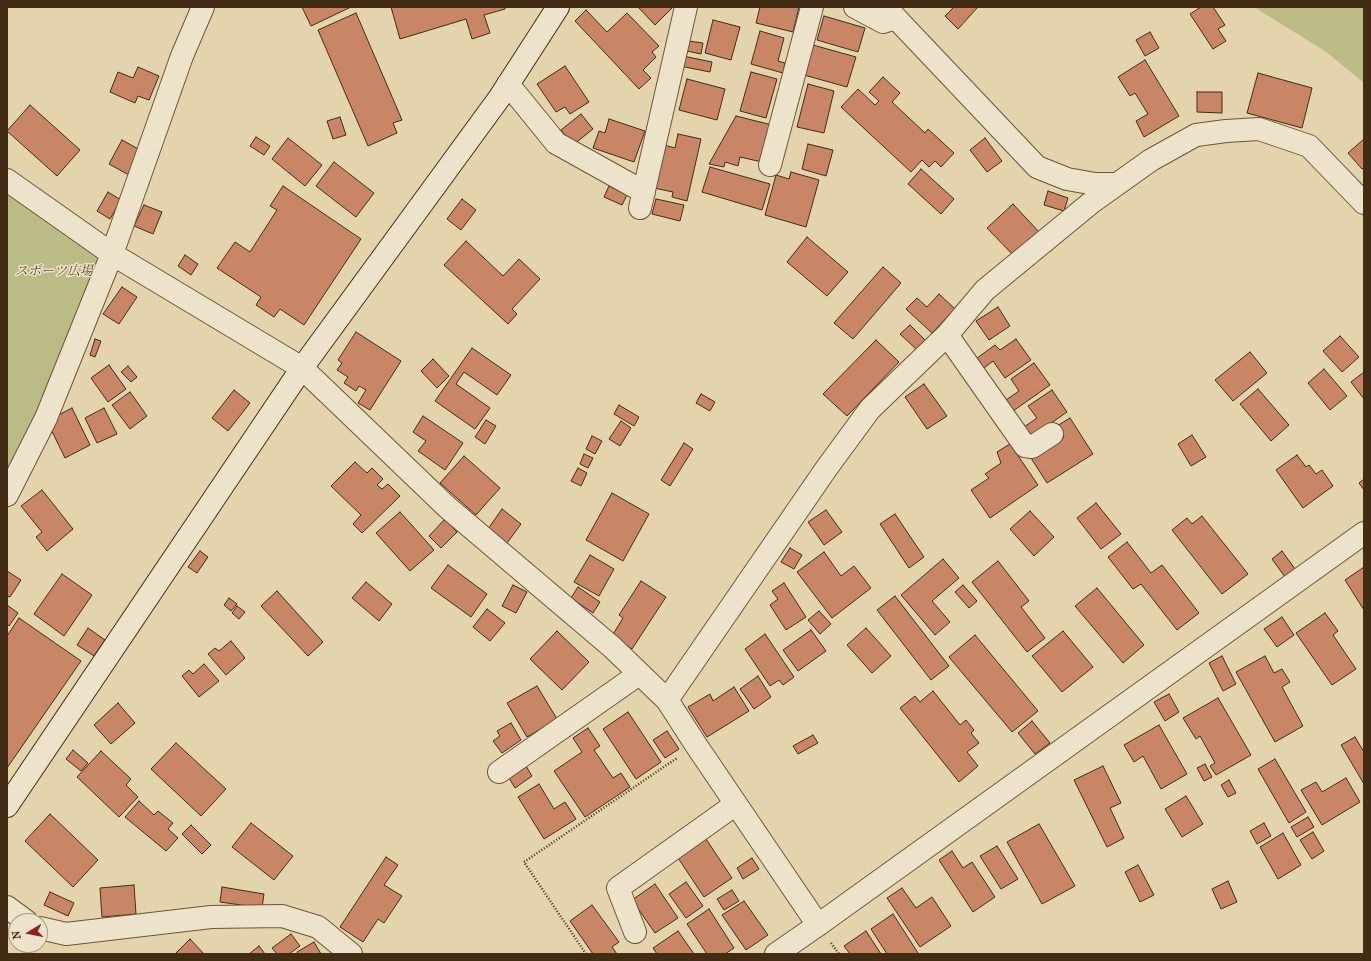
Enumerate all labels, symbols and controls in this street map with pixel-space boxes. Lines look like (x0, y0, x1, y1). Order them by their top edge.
park label: スポーツ広場 (15, 264, 93, 280)
north arrow (8, 913, 48, 953)
text: N (10, 930, 24, 940)

